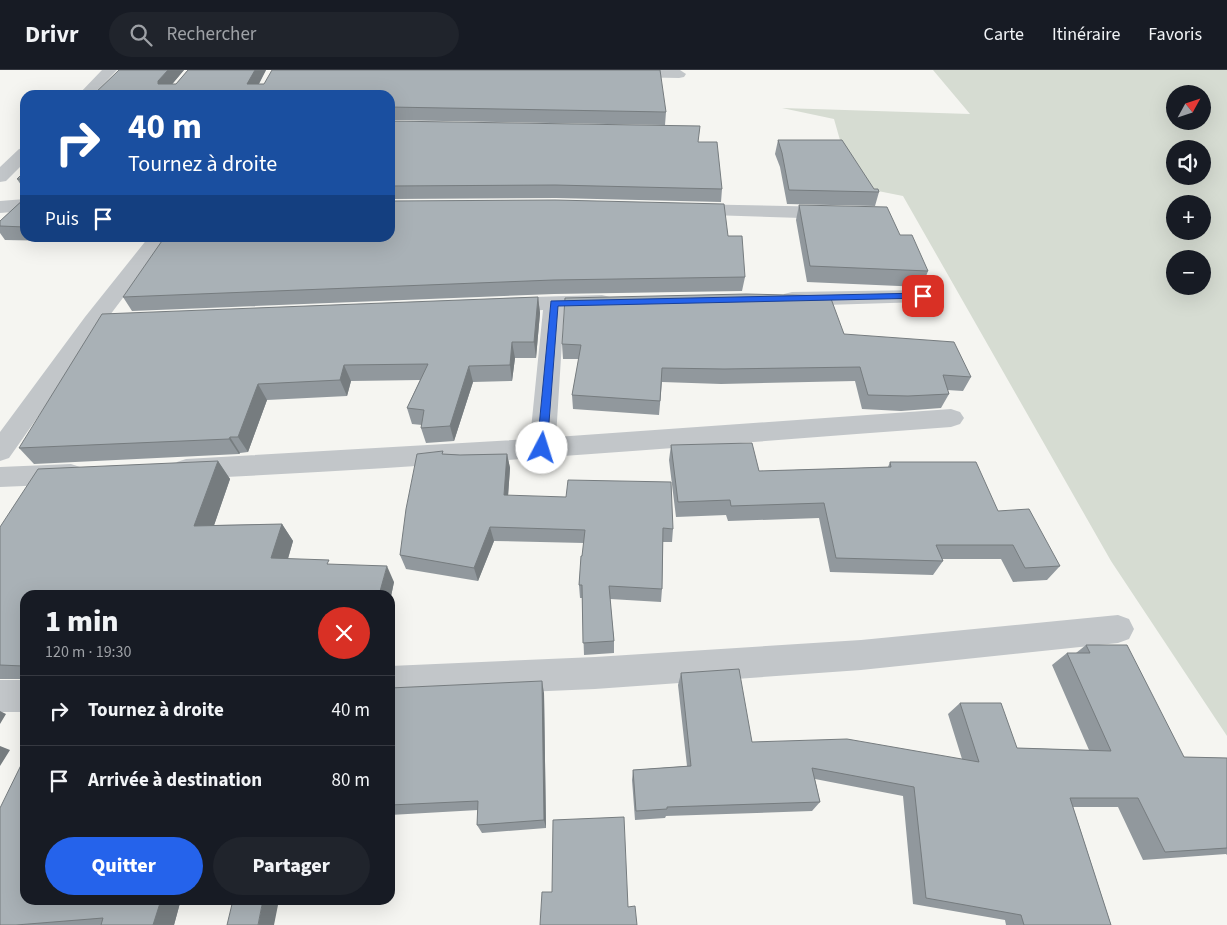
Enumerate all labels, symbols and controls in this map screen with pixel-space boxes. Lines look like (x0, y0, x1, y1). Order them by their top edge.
search box (109, 12, 459, 57)
text: Drivr (25, 17, 79, 52)
icon: search (127, 21, 155, 49)
text: Rechercher (167, 21, 256, 48)
text: Carte (984, 22, 1024, 47)
text: Itinéraire (1052, 22, 1120, 47)
text: Favoris (1148, 22, 1202, 47)
north arrow (1166, 85, 1211, 130)
map controls (1166, 85, 1211, 295)
text: 40 m (128, 102, 202, 152)
icon: right (45, 110, 110, 175)
button: sound (1166, 140, 1211, 185)
text: Tournez à droite (128, 148, 277, 180)
button: + (1166, 195, 1211, 240)
icon: arrive (89, 205, 117, 233)
text: Puis (45, 206, 79, 233)
button: − (1166, 250, 1211, 295)
pin (902, 275, 944, 317)
icon: arrive (909, 282, 937, 310)
position arrow (515, 421, 567, 473)
text: 1 min (45, 600, 119, 643)
button: close (318, 607, 370, 659)
text: 120 m · 19:30 (45, 641, 132, 663)
icon: right (45, 697, 73, 725)
text: Tournez à droite (88, 697, 224, 724)
text: 40 m (332, 697, 370, 724)
icon: arrive (45, 767, 73, 795)
text: Arrivée à destination (88, 767, 262, 794)
text: 80 m (332, 767, 370, 794)
button: Quitter (45, 837, 203, 895)
button: Partager (213, 837, 370, 895)

